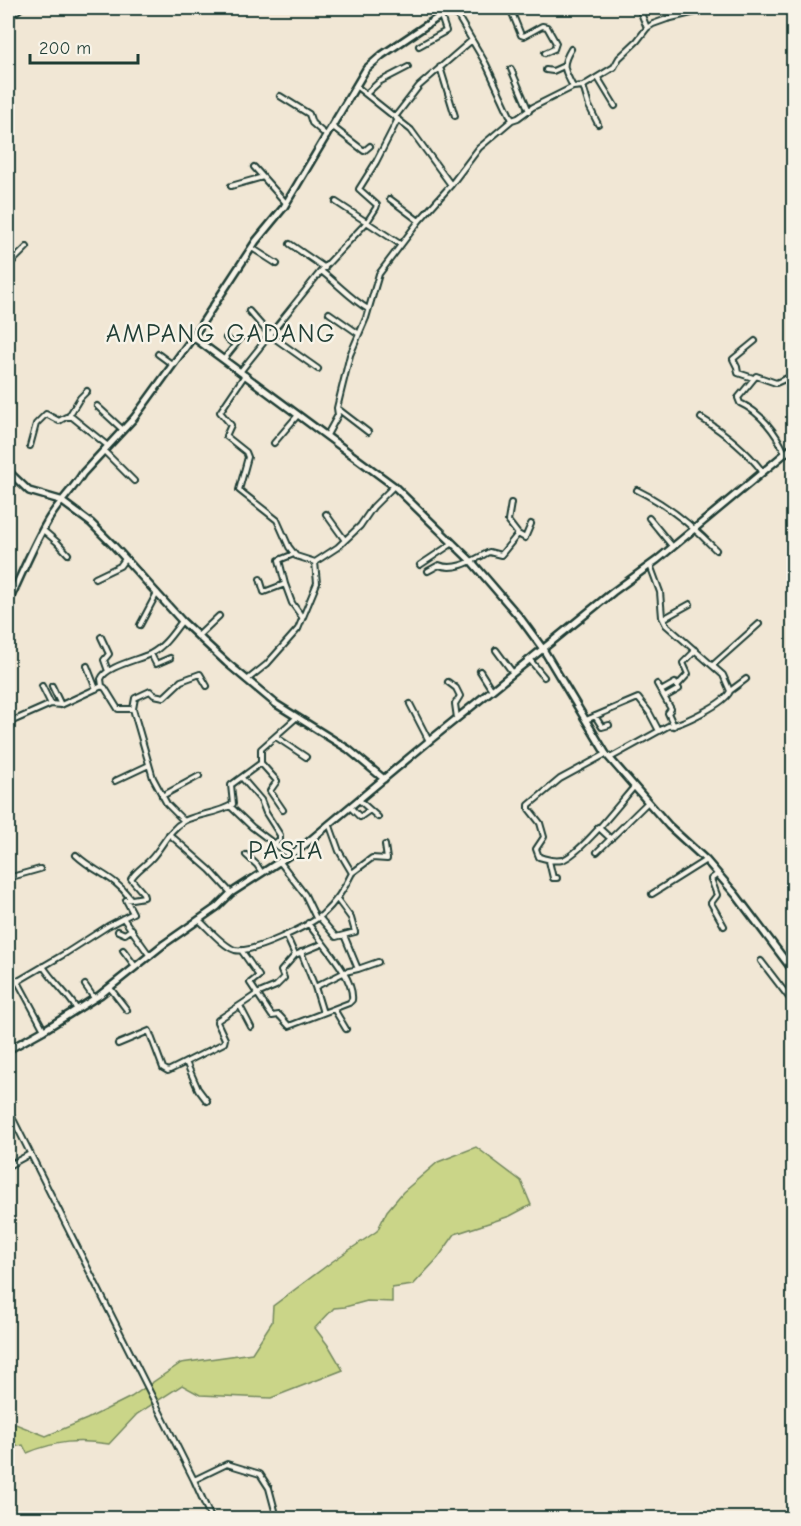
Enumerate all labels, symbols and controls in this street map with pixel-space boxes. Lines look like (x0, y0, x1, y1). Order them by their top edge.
scale bar (30, 27, 138, 65)
text: 200 m (39, 38, 91, 59)
district label: AMPANG GADANG (106, 319, 336, 349)
district label: PASIA (248, 836, 324, 866)

